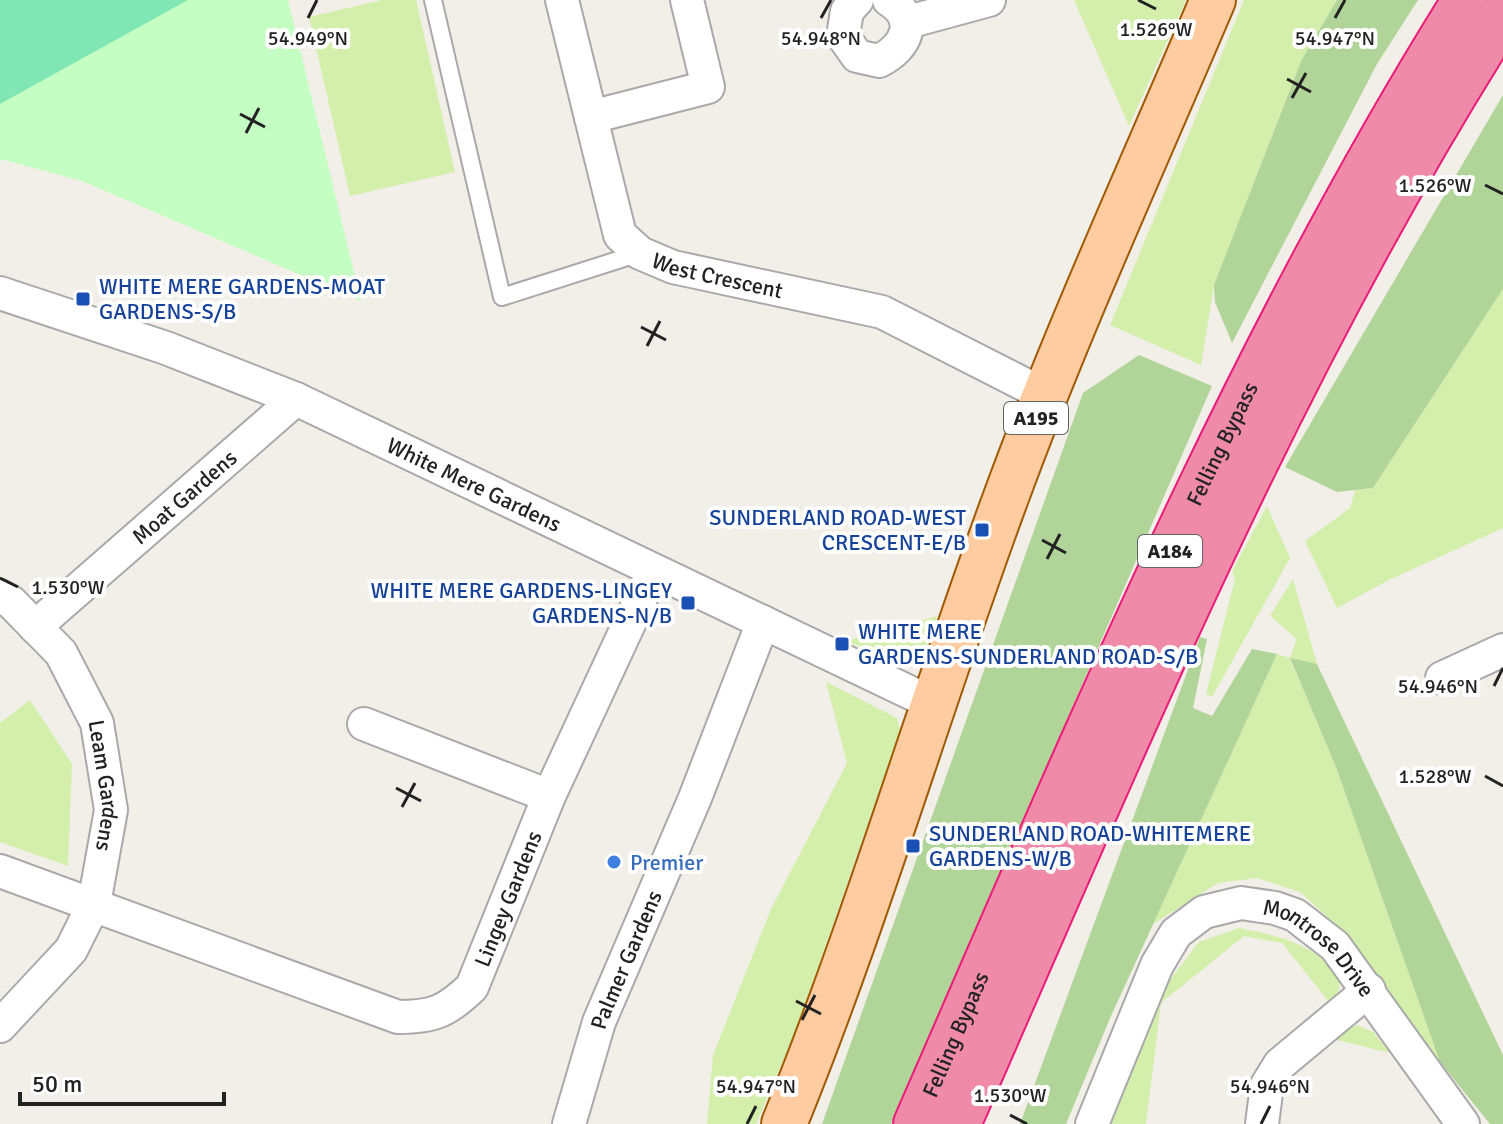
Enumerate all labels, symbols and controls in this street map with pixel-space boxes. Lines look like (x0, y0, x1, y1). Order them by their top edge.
text: 1.526°W (1120, 17, 1192, 42)
text: 54.949°N (268, 26, 348, 51)
text: 54.948°N (781, 26, 861, 51)
text: 54.947°N (1295, 26, 1375, 51)
text: 1.526°W (1399, 173, 1471, 198)
street label: West Crescent (648, 247, 786, 304)
place label: WHITE MERE GARDENS-MOAT GARDENS-S/B (99, 273, 385, 325)
marker: WHITE MERE GARDENS-MOAT GARDENS-S/B (74, 290, 92, 308)
street label: Felling Bypass (1181, 377, 1264, 510)
road number: A195 (1004, 402, 1068, 434)
street label: White Mere Gardens (383, 432, 565, 538)
street label: Moat Gardens (127, 444, 242, 550)
place label: SUNDERLAND ROAD-WEST CRESCENT-E/B (709, 504, 966, 556)
marker: SUNDERLAND ROAD-WEST CRESCENT-E/B (973, 521, 991, 539)
road number: A184 (1138, 535, 1202, 567)
text: 1.530°W (32, 575, 104, 600)
place label: WHITE MERE GARDENS-LINGEY GARDENS-N/B (370, 577, 672, 629)
marker: WHITE MERE GARDENS-LINGEY GARDENS-N/B (679, 594, 697, 612)
place label: WHITE MERE GARDENS-SUNDERLAND ROAD-S/B (858, 618, 1198, 670)
marker: WHITE MERE GARDENS-SUNDERLAND ROAD-S/B (833, 635, 851, 653)
text: 54.946°N (1398, 674, 1478, 699)
street label: Leam Gardens (83, 718, 124, 853)
text: 1.528°W (1399, 764, 1471, 789)
place label: SUNDERLAND ROAD-WHITEMERE GARDENS-W/B (929, 820, 1251, 872)
street label: Lingey Gardens (469, 827, 548, 971)
marker: SUNDERLAND ROAD-WHITEMERE GARDENS-W/B (904, 837, 922, 855)
place label: Premier (630, 849, 703, 876)
marker: Premier (605, 853, 623, 871)
street label: Palmer Gardens (585, 886, 668, 1032)
street label: Montrose Drive (1261, 893, 1380, 1002)
street label: Felling Bypass (916, 967, 995, 1101)
scale bar (20, 1056, 224, 1106)
text: 50 m (32, 1069, 82, 1099)
text: 54.947°N (716, 1074, 796, 1099)
text: 54.946°N (1230, 1074, 1310, 1099)
text: 1.530°W (974, 1083, 1046, 1108)

